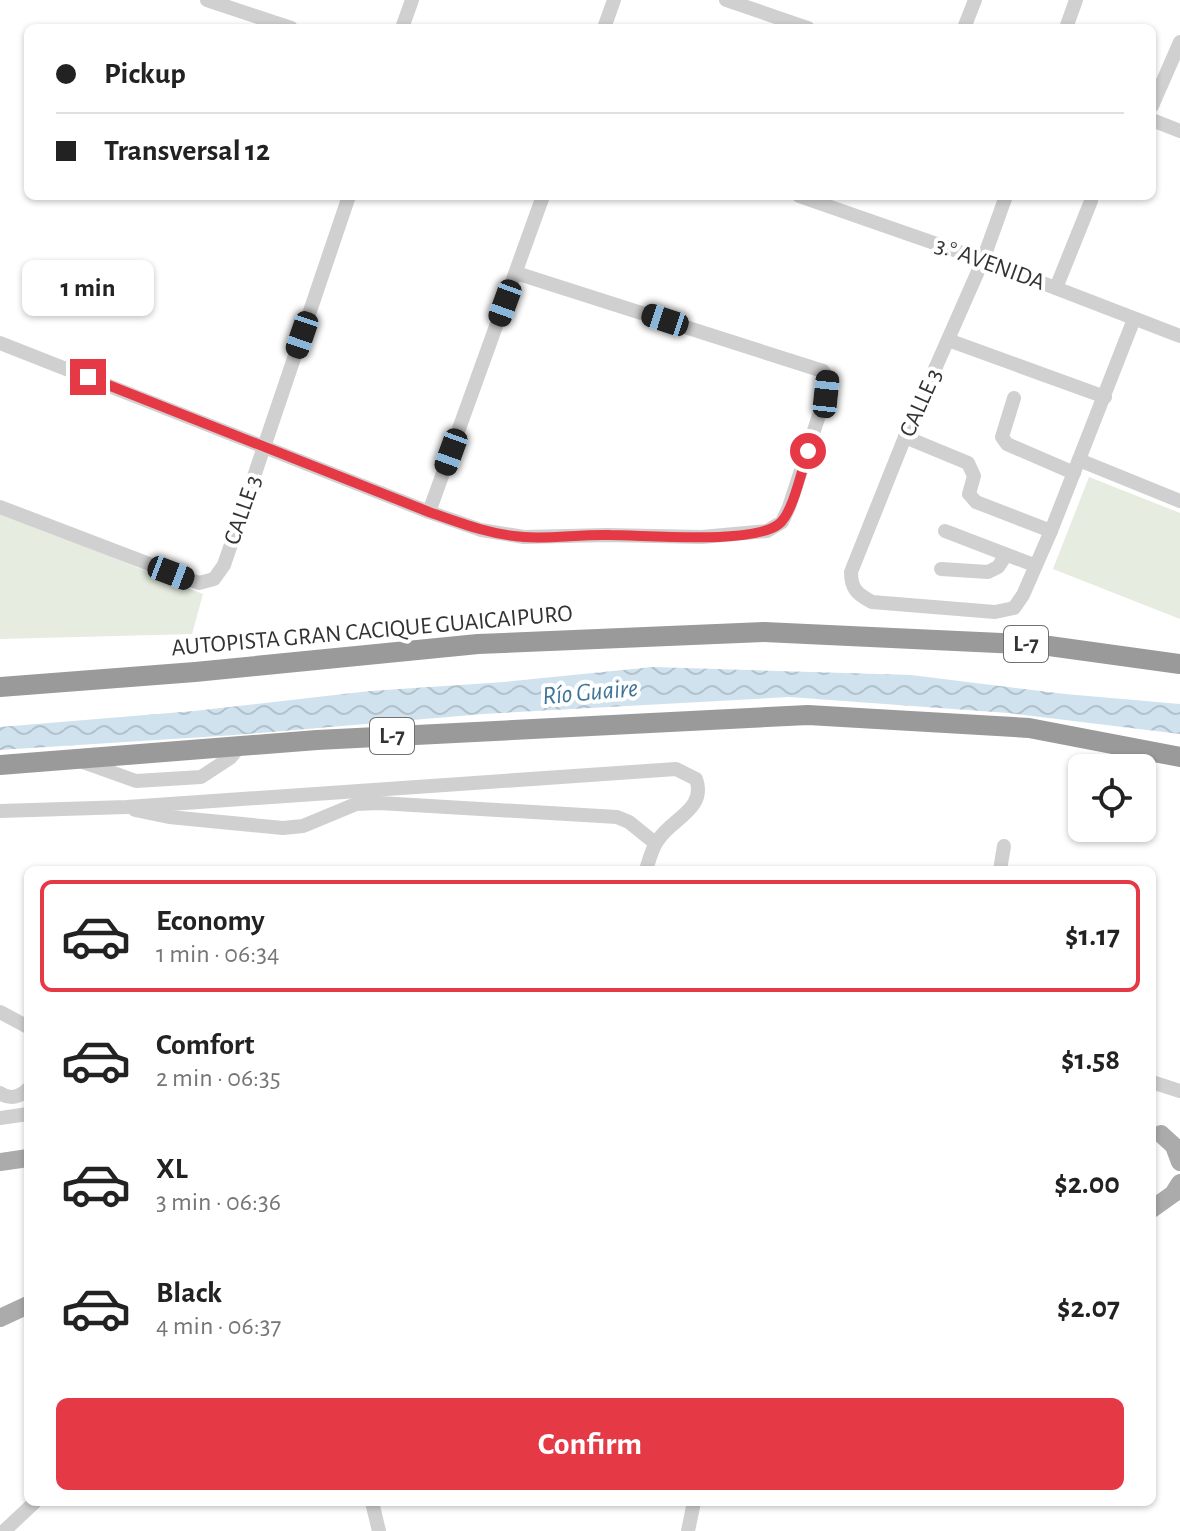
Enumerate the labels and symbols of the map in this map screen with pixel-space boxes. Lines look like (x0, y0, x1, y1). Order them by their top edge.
street label: 3.° AVENIDA (932, 233, 1048, 295)
callout: 1 min (22, 261, 154, 317)
car (486, 276, 524, 330)
car (638, 301, 692, 339)
car (283, 308, 321, 362)
route end (70, 359, 106, 395)
street label: CALLE 3 (895, 365, 947, 441)
car (812, 369, 840, 419)
car (432, 425, 470, 479)
route start (790, 433, 826, 469)
street label: CALLE 3 (220, 472, 266, 548)
car (144, 553, 198, 593)
street label: AUTOPISTA GRAN CACIQUE GUAICAIPURO (170, 602, 574, 660)
road number: L-7 (1004, 626, 1048, 662)
water label: Río Guaire (541, 675, 639, 709)
road number: L-7 (370, 718, 414, 754)

